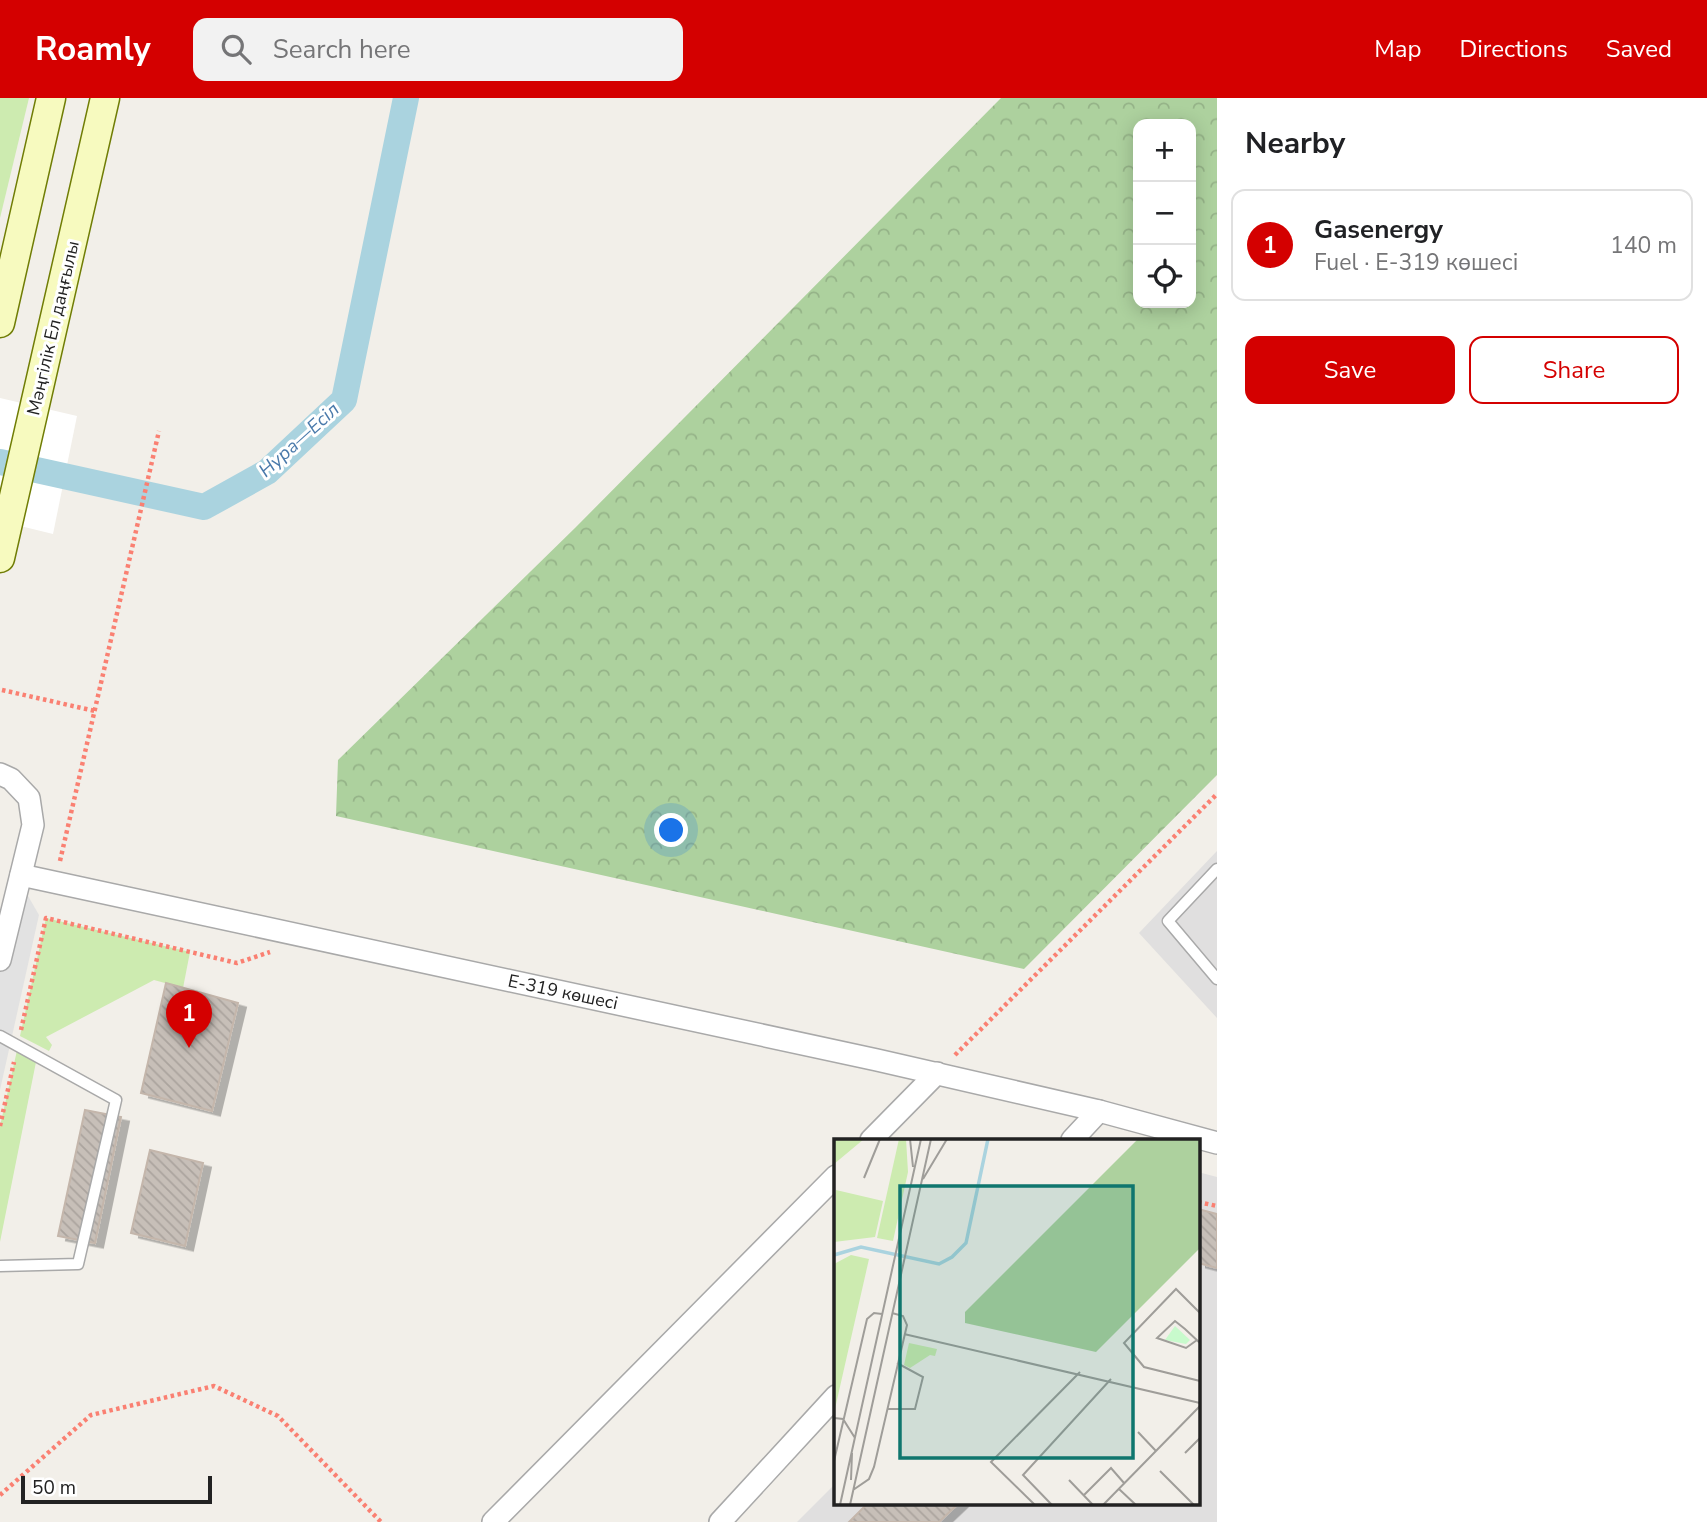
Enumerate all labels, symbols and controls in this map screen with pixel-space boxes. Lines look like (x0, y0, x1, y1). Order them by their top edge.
search box (193, 18, 683, 81)
text: Roamly (35, 27, 151, 72)
icon: search (217, 30, 255, 68)
text: Search here (273, 32, 410, 67)
text: Map (1374, 33, 1421, 65)
text: Directions (1459, 33, 1568, 65)
text: Saved (1606, 33, 1672, 65)
map controls (1133, 119, 1196, 308)
button: + (1133, 119, 1196, 182)
text: Nearby (1245, 123, 1345, 164)
button: − (1133, 182, 1196, 245)
text: Gasenergy (1314, 212, 1443, 247)
text: 1 (1263, 230, 1277, 261)
text: 140 m (1610, 230, 1677, 261)
street label: Мәңгілік Ел даңғылы (21, 238, 85, 418)
button: locate (1133, 245, 1196, 308)
text: Fuel · Е-319 көшесі (1314, 247, 1518, 278)
button: Save (1245, 336, 1455, 404)
button: Share (1469, 336, 1679, 404)
water label: Нура—Есіл (253, 397, 345, 483)
your location (654, 813, 688, 847)
street label: Е-319 көшесі (506, 969, 620, 1015)
pin: 1 (166, 990, 212, 1048)
inset map (834, 1139, 1200, 1504)
scale bar (21, 1473, 212, 1505)
text: 50 m (32, 1475, 76, 1501)

